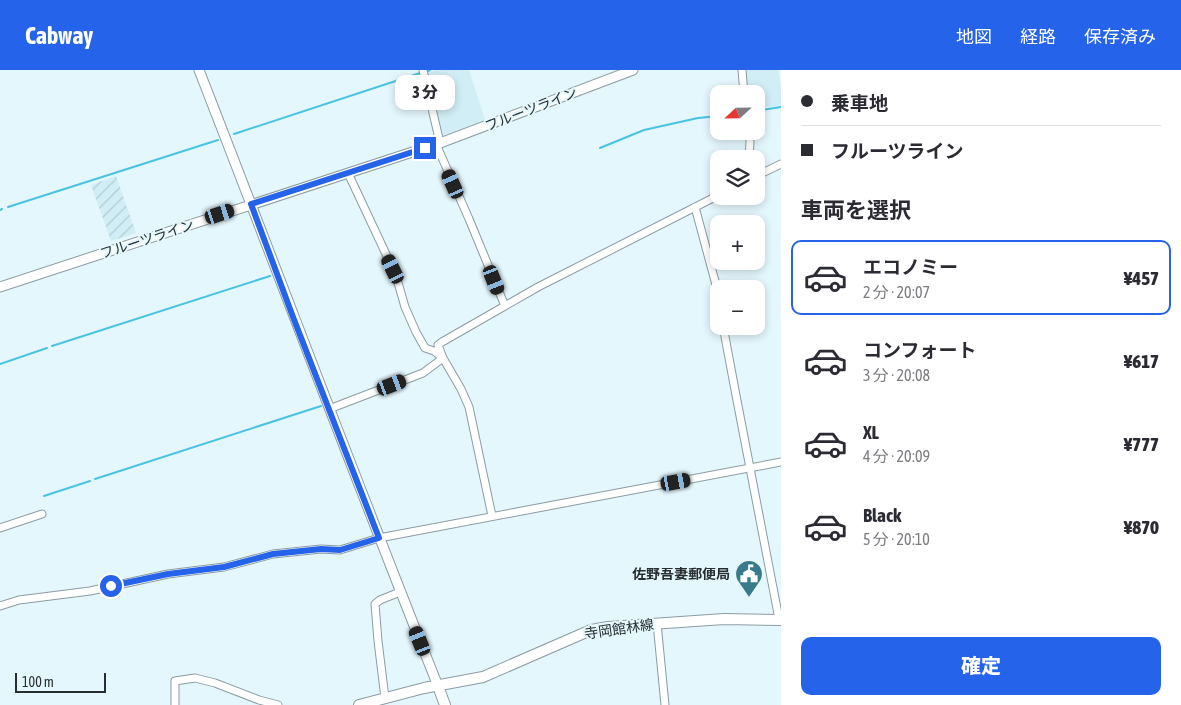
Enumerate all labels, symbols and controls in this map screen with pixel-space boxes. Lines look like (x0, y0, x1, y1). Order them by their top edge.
text: Cabway (25, 22, 93, 49)
text: 地図 (956, 26, 992, 47)
text: 経路 (1020, 26, 1056, 47)
text: 保存済み (1084, 26, 1156, 47)
callout: 3 分 (395, 75, 455, 110)
text: 3 分 (412, 83, 438, 101)
street label: フルーツライン (483, 84, 579, 134)
north arrow (710, 85, 765, 140)
map controls (710, 85, 765, 335)
text: 乗車地 (831, 92, 888, 114)
route end (414, 137, 436, 159)
text: フルーツライン (831, 140, 964, 162)
button: layers (710, 150, 765, 205)
car (440, 167, 465, 201)
text: 車両を選択 (801, 197, 911, 223)
car (203, 202, 236, 226)
button: + (710, 215, 765, 270)
street label: フルーツライン (98, 216, 196, 262)
car (379, 252, 406, 286)
icon: car (803, 255, 848, 300)
text: エコノミー (863, 256, 958, 278)
car (481, 263, 506, 297)
text: ¥457 (1124, 267, 1159, 289)
button: − (710, 280, 765, 335)
text: 2 分 · 20:07 (863, 283, 930, 301)
icon: car (803, 338, 848, 383)
text: コンフォート (863, 339, 976, 361)
text: ¥617 (1124, 350, 1159, 372)
text: 3 分 · 20:08 (863, 366, 930, 384)
car (375, 373, 408, 397)
icon: car (803, 421, 848, 466)
text: XL (863, 421, 879, 443)
text: ¥777 (1124, 433, 1159, 455)
text: 4 分 · 20:09 (863, 447, 930, 465)
car (659, 472, 692, 492)
icon: car (803, 504, 848, 549)
text: Black (863, 504, 901, 526)
text: ¥870 (1124, 516, 1159, 538)
text: 5 分 · 20:10 (863, 530, 930, 548)
public building icon: 佐野吾妻郵便局 (734, 559, 764, 598)
place label: 佐野吾妻郵便局 (632, 566, 730, 582)
route start (100, 575, 122, 597)
street label: 寺岡館林線 (583, 616, 655, 642)
car (407, 624, 432, 658)
button: 確定 (801, 637, 1161, 695)
scale bar (15, 670, 106, 693)
text: 100 m (22, 674, 54, 690)

